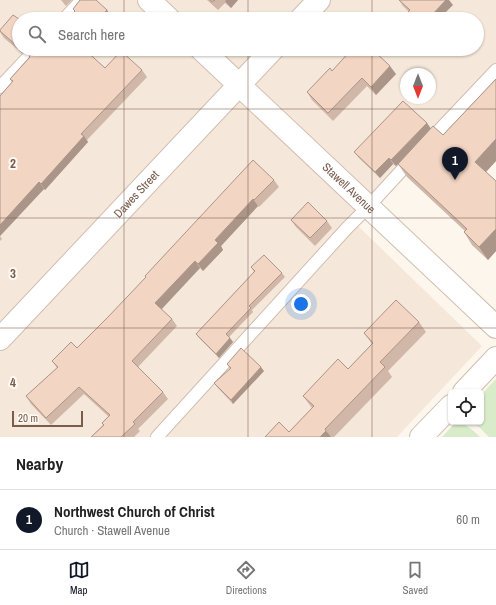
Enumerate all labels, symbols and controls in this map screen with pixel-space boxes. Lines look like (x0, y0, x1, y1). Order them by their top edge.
search box (12, 12, 484, 56)
icon: search (26, 23, 48, 45)
text: Search here (58, 24, 125, 45)
north arrow (400, 68, 436, 104)
pin: 1 (442, 147, 468, 180)
text: 2 (10, 155, 16, 172)
street label: Stawell Avenue (319, 159, 379, 217)
street label: Dawes Street (110, 167, 163, 221)
text: 3 (10, 265, 16, 282)
your location (291, 294, 311, 314)
text: 4 (10, 374, 16, 391)
map controls (448, 389, 484, 425)
button: locate (448, 389, 484, 425)
scale bar (12, 409, 83, 428)
text: 20 m (18, 411, 38, 425)
text: Nearby (16, 452, 63, 475)
text: Northwest Church of Christ (54, 501, 215, 522)
text: 1 (26, 511, 32, 528)
text: 60 m (456, 511, 480, 528)
text: Church · Stawell Avenue (54, 522, 170, 539)
tab: Map (68, 559, 90, 597)
tab: Directions (226, 559, 267, 597)
tab: Saved (403, 559, 428, 597)

